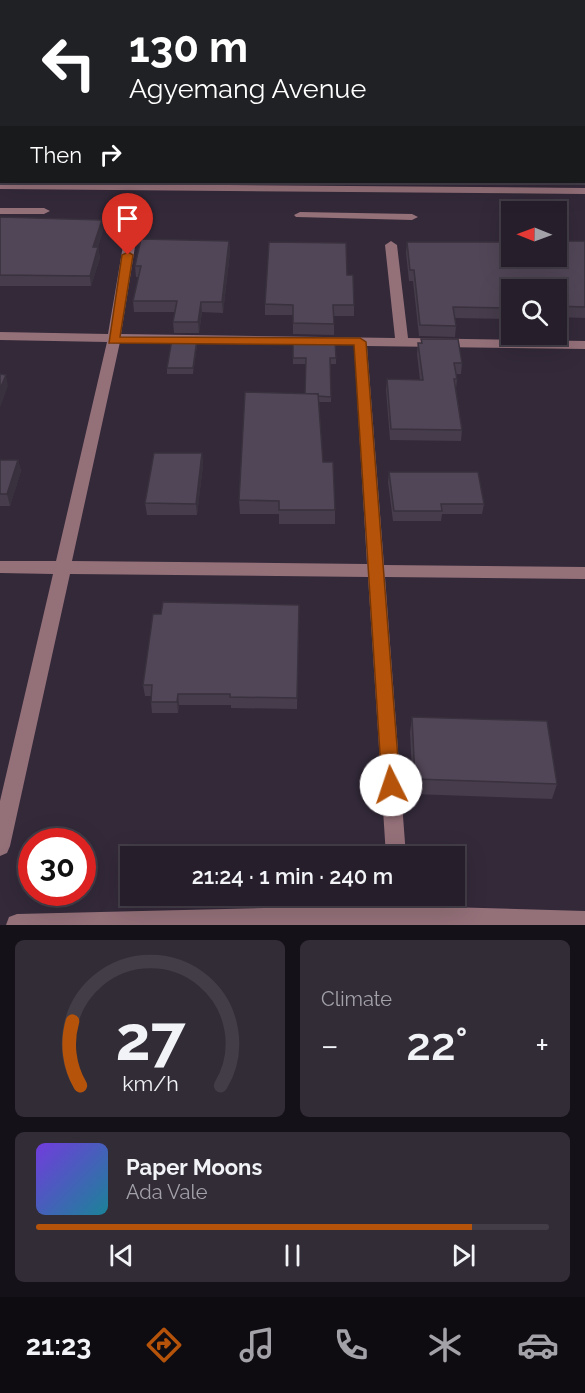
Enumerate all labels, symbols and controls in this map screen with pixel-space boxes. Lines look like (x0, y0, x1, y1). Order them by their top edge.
text: 130 m (129, 23, 248, 72)
icon: left (30, 24, 108, 102)
text: Agyemang Avenue (129, 73, 366, 104)
icon: right (94, 138, 127, 171)
text: Then (30, 142, 82, 168)
pin (102, 193, 153, 255)
north arrow (501, 201, 567, 267)
map controls (501, 201, 567, 345)
icon: arrive (111, 202, 144, 235)
button: search (501, 279, 567, 345)
position arrow (359, 753, 423, 817)
speed limit sign: 30 (18, 828, 96, 906)
text: 21:24 · 1 min · 240 m (192, 863, 393, 889)
text: Climate (321, 987, 392, 1011)
text: 27 (115, 1001, 186, 1075)
text: 22° (406, 1018, 468, 1071)
text: − (321, 1026, 339, 1065)
text: + (535, 1026, 549, 1065)
text: km/h (122, 1071, 178, 1096)
text: Paper Moons (126, 1154, 262, 1180)
text: Ada Vale (126, 1180, 208, 1204)
icon: previous (105, 1239, 138, 1272)
icon: pause (276, 1239, 309, 1272)
icon: next (447, 1239, 480, 1272)
icon: directions (143, 1324, 185, 1366)
icon: music (236, 1324, 278, 1366)
icon: phone (330, 1324, 372, 1366)
icon: climate (424, 1324, 466, 1366)
icon: car (517, 1324, 559, 1366)
text: 21:23 (26, 1330, 91, 1361)

